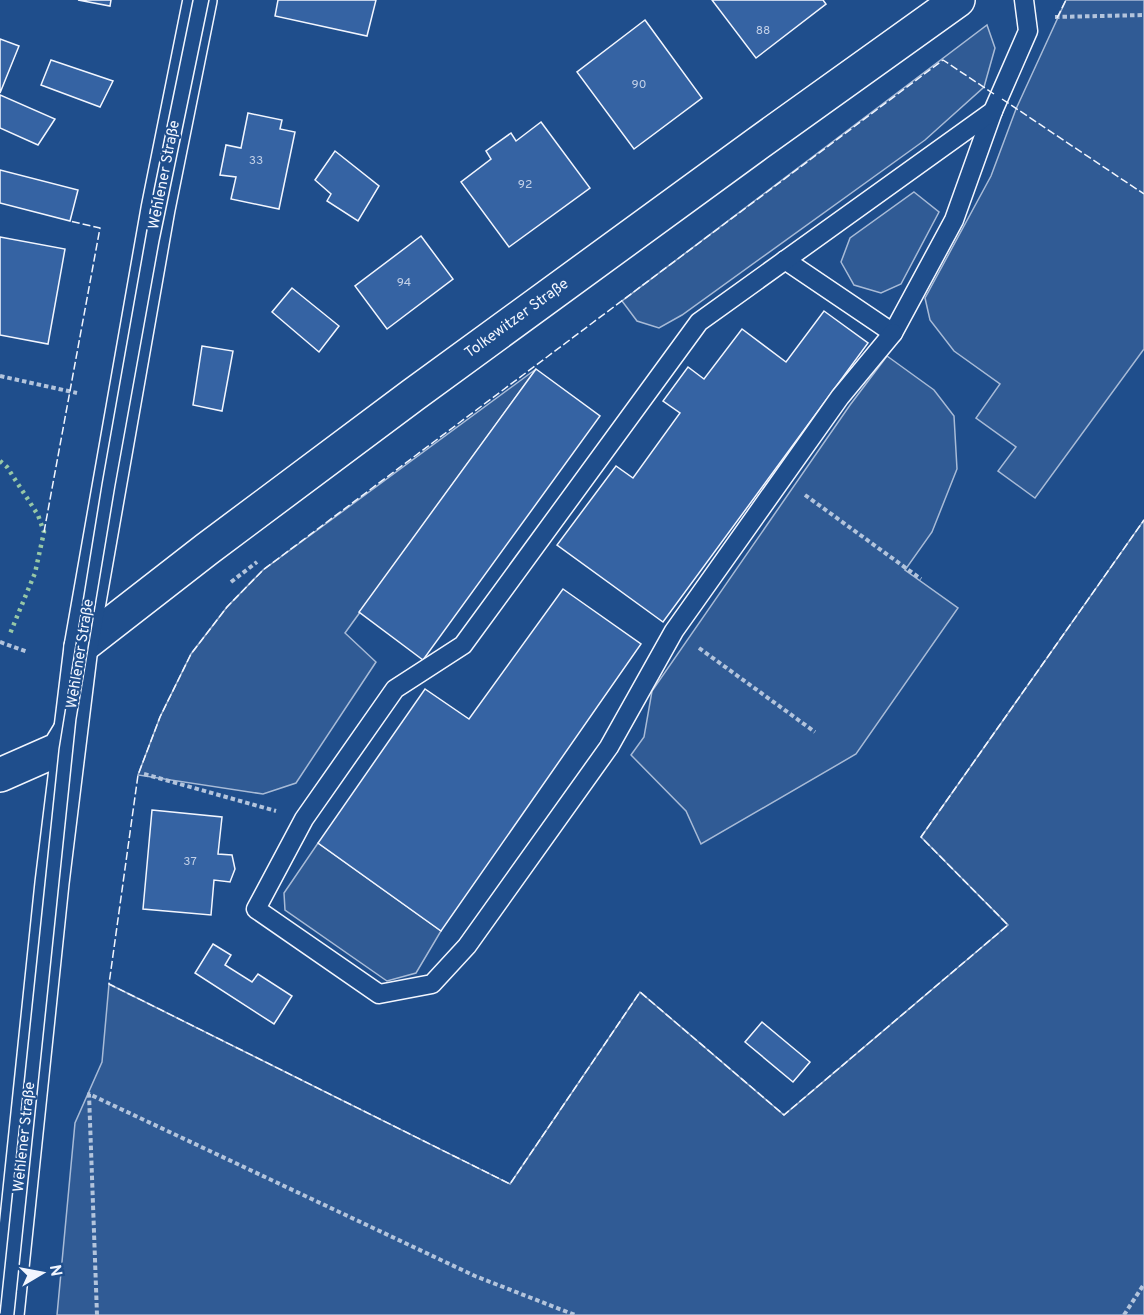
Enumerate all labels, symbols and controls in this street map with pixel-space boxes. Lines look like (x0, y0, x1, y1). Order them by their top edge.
house number: 88 (756, 23, 770, 39)
house number: 90 (632, 77, 646, 93)
street label: Wehlener Straße (145, 119, 185, 231)
house number: 33 (249, 153, 263, 169)
house number: 92 (518, 177, 532, 193)
house number: 94 (397, 275, 411, 291)
street label: Tolkewitzer Straße (461, 275, 573, 363)
street label: Wehlener Straße (63, 598, 99, 710)
house number: 37 (183, 854, 197, 870)
street label: Wehlener Straße (10, 1081, 40, 1193)
north arrow (12, 1243, 72, 1303)
text: N (44, 1263, 66, 1278)

